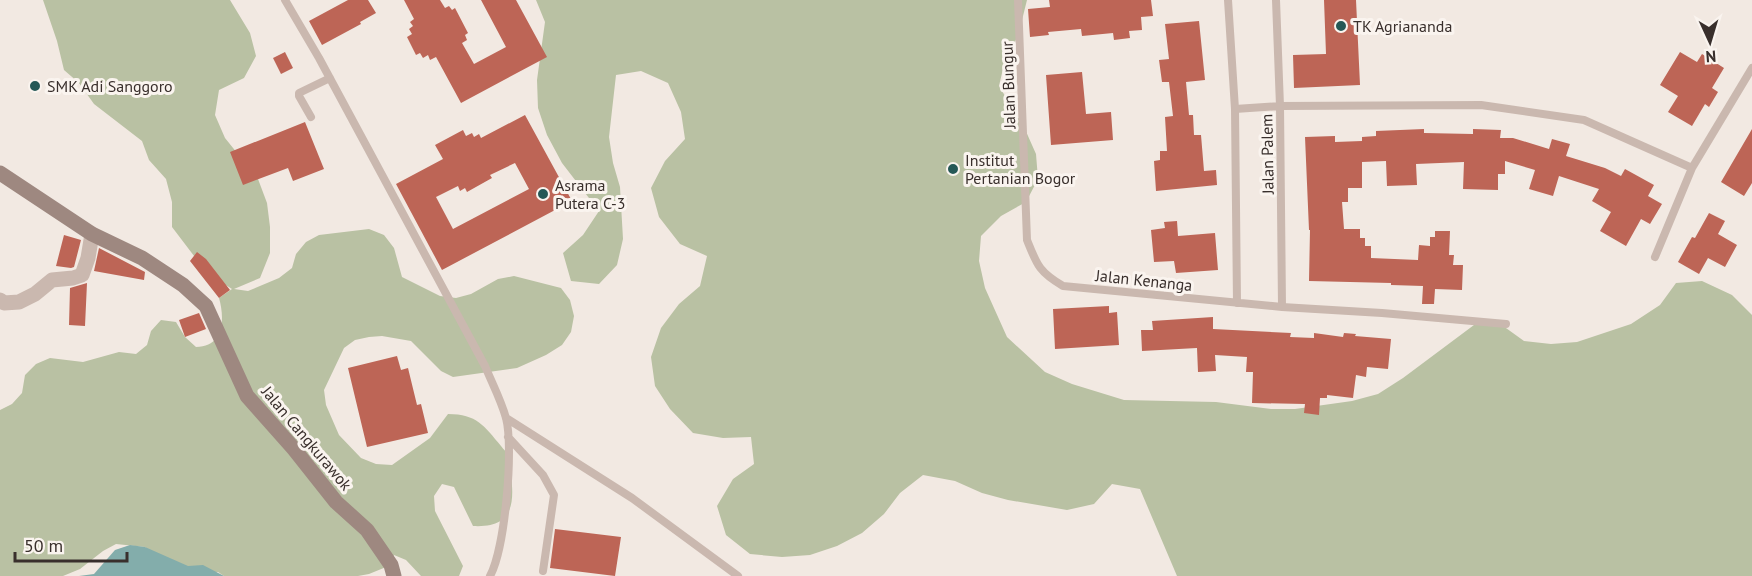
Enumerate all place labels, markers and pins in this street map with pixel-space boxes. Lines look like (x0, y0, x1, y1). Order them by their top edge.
place label: TK Agriananda (1353, 16, 1452, 36)
marker: TK Agriananda (1334, 19, 1348, 33)
place label: SMK Adi Sanggoro (47, 76, 173, 96)
marker: SMK Adi Sanggoro (28, 79, 42, 93)
place label: Institut Pertanian Bogor (965, 150, 1076, 188)
marker: Institut Pertanian Bogor (946, 162, 960, 176)
place label: Asrama Putera C-3 (555, 175, 625, 213)
marker: Asrama Putera C-3 (536, 187, 550, 201)

